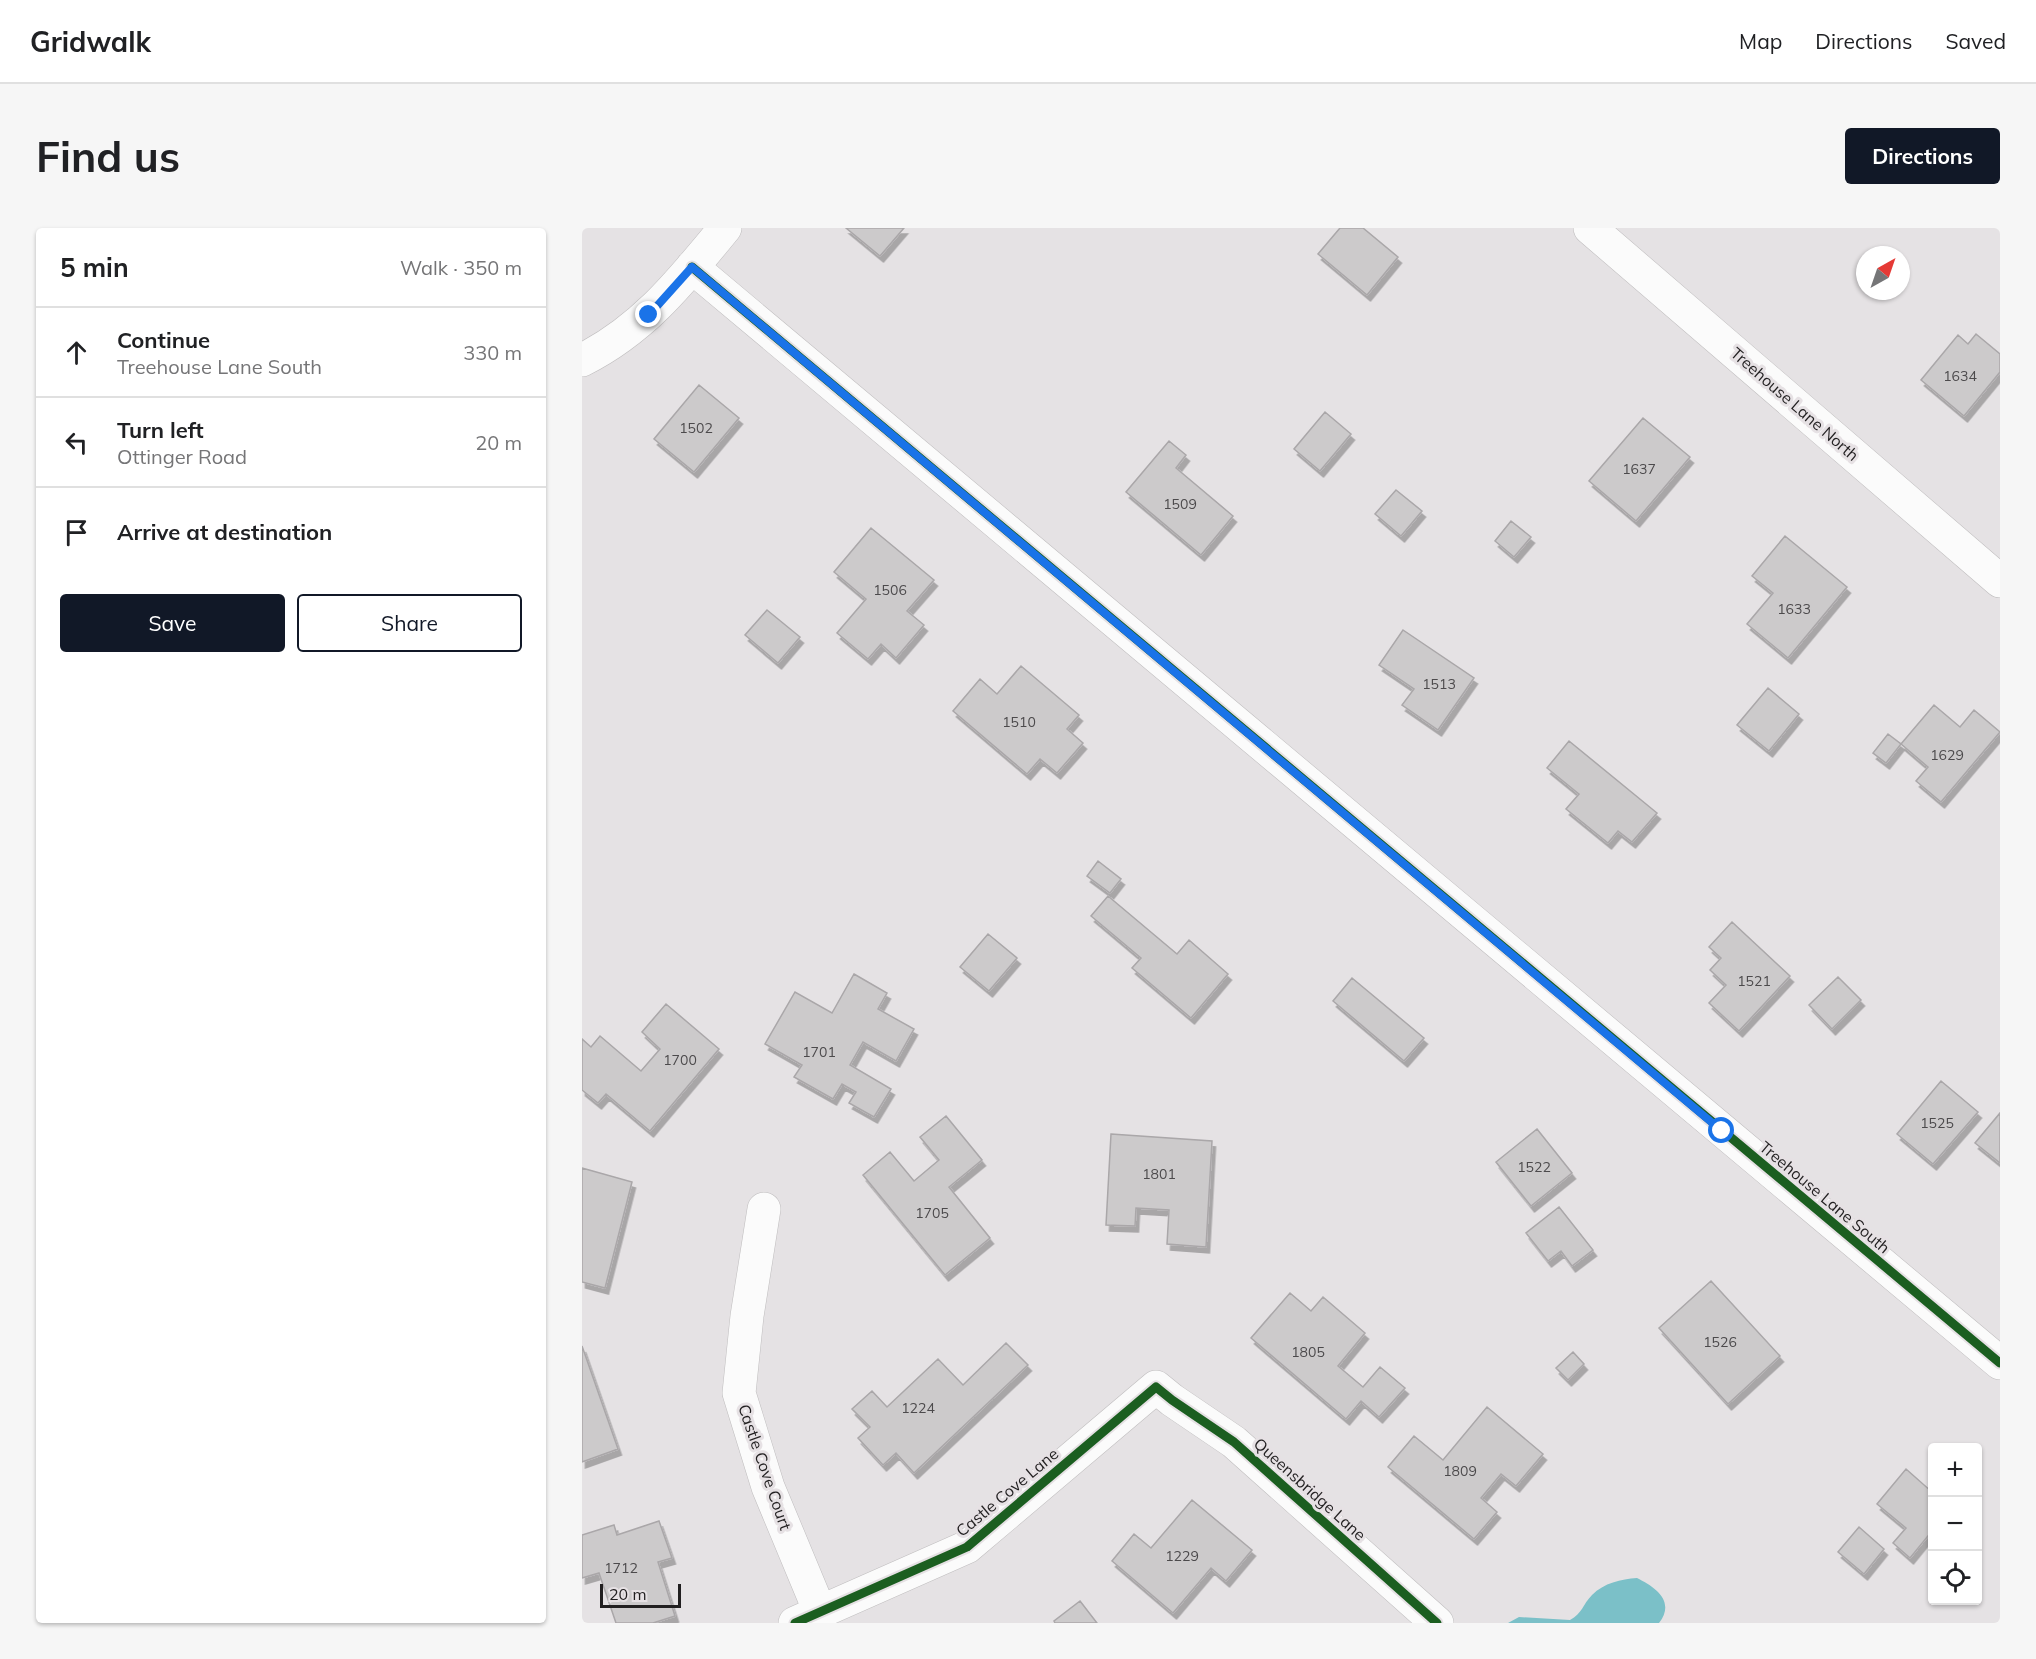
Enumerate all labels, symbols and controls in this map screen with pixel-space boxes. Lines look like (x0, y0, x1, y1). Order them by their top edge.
text: Gridwalk (30, 24, 151, 59)
text: Map (1739, 28, 1782, 54)
text: Directions (1815, 28, 1912, 54)
text: Saved (1945, 28, 2006, 54)
button: Directions (1845, 128, 2000, 184)
text: Find us (36, 130, 180, 183)
north arrow (1856, 246, 1910, 300)
text: 5 min (60, 251, 129, 284)
text: Walk · 350 m (400, 255, 522, 280)
route end (635, 301, 661, 327)
text: Continue (117, 326, 210, 354)
icon: ahead (60, 336, 93, 369)
text: 330 m (463, 340, 522, 365)
street label: Treehouse Lane North (1727, 343, 1863, 465)
text: Treehouse Lane South (117, 354, 322, 379)
house number: 1634 (1943, 367, 1977, 385)
text: Turn left (117, 416, 204, 444)
house number: 1502 (679, 419, 713, 437)
icon: left (60, 426, 93, 459)
text: 20 m (475, 430, 522, 455)
text: Ottinger Road (117, 444, 247, 469)
house number: 1637 (1622, 460, 1656, 478)
house number: 1509 (1163, 495, 1197, 513)
icon: arrive (60, 516, 93, 549)
text: Arrive at destination (117, 518, 332, 546)
house number: 1506 (873, 581, 907, 599)
button: Save (60, 594, 285, 652)
button: Share (297, 594, 522, 652)
house number: 1633 (1777, 600, 1811, 618)
house number: 1513 (1422, 675, 1456, 693)
house number: 1510 (1002, 713, 1036, 731)
house number: 1629 (1930, 746, 1964, 764)
house number: 1521 (1737, 972, 1771, 990)
house number: 1701 (802, 1043, 836, 1061)
house number: 1700 (663, 1051, 697, 1069)
house number: 1525 (1920, 1114, 1954, 1132)
route start (1708, 1117, 1734, 1143)
street label: Treehouse Lane South (1756, 1137, 1894, 1257)
house number: 1522 (1517, 1158, 1551, 1176)
house number: 1801 (1142, 1165, 1176, 1183)
house number: 1705 (915, 1204, 949, 1222)
house number: 1526 (1703, 1333, 1737, 1351)
house number: 1805 (1291, 1343, 1325, 1361)
house number: 1224 (901, 1399, 935, 1417)
street label: Castle Cove Court (734, 1401, 796, 1533)
street label: Queensbridge Lane (1250, 1433, 1370, 1545)
street label: Castle Cove Lane (952, 1443, 1062, 1541)
map controls (1928, 1443, 1982, 1605)
button: + (1928, 1443, 1982, 1497)
house number: 1809 (1443, 1462, 1477, 1480)
button: − (1928, 1497, 1982, 1551)
house number: 1229 (1165, 1547, 1199, 1565)
button: locate (1928, 1551, 1982, 1605)
house number: 1712 (604, 1559, 638, 1577)
scale bar (600, 1581, 681, 1608)
text: 20 m (609, 1584, 646, 1604)

